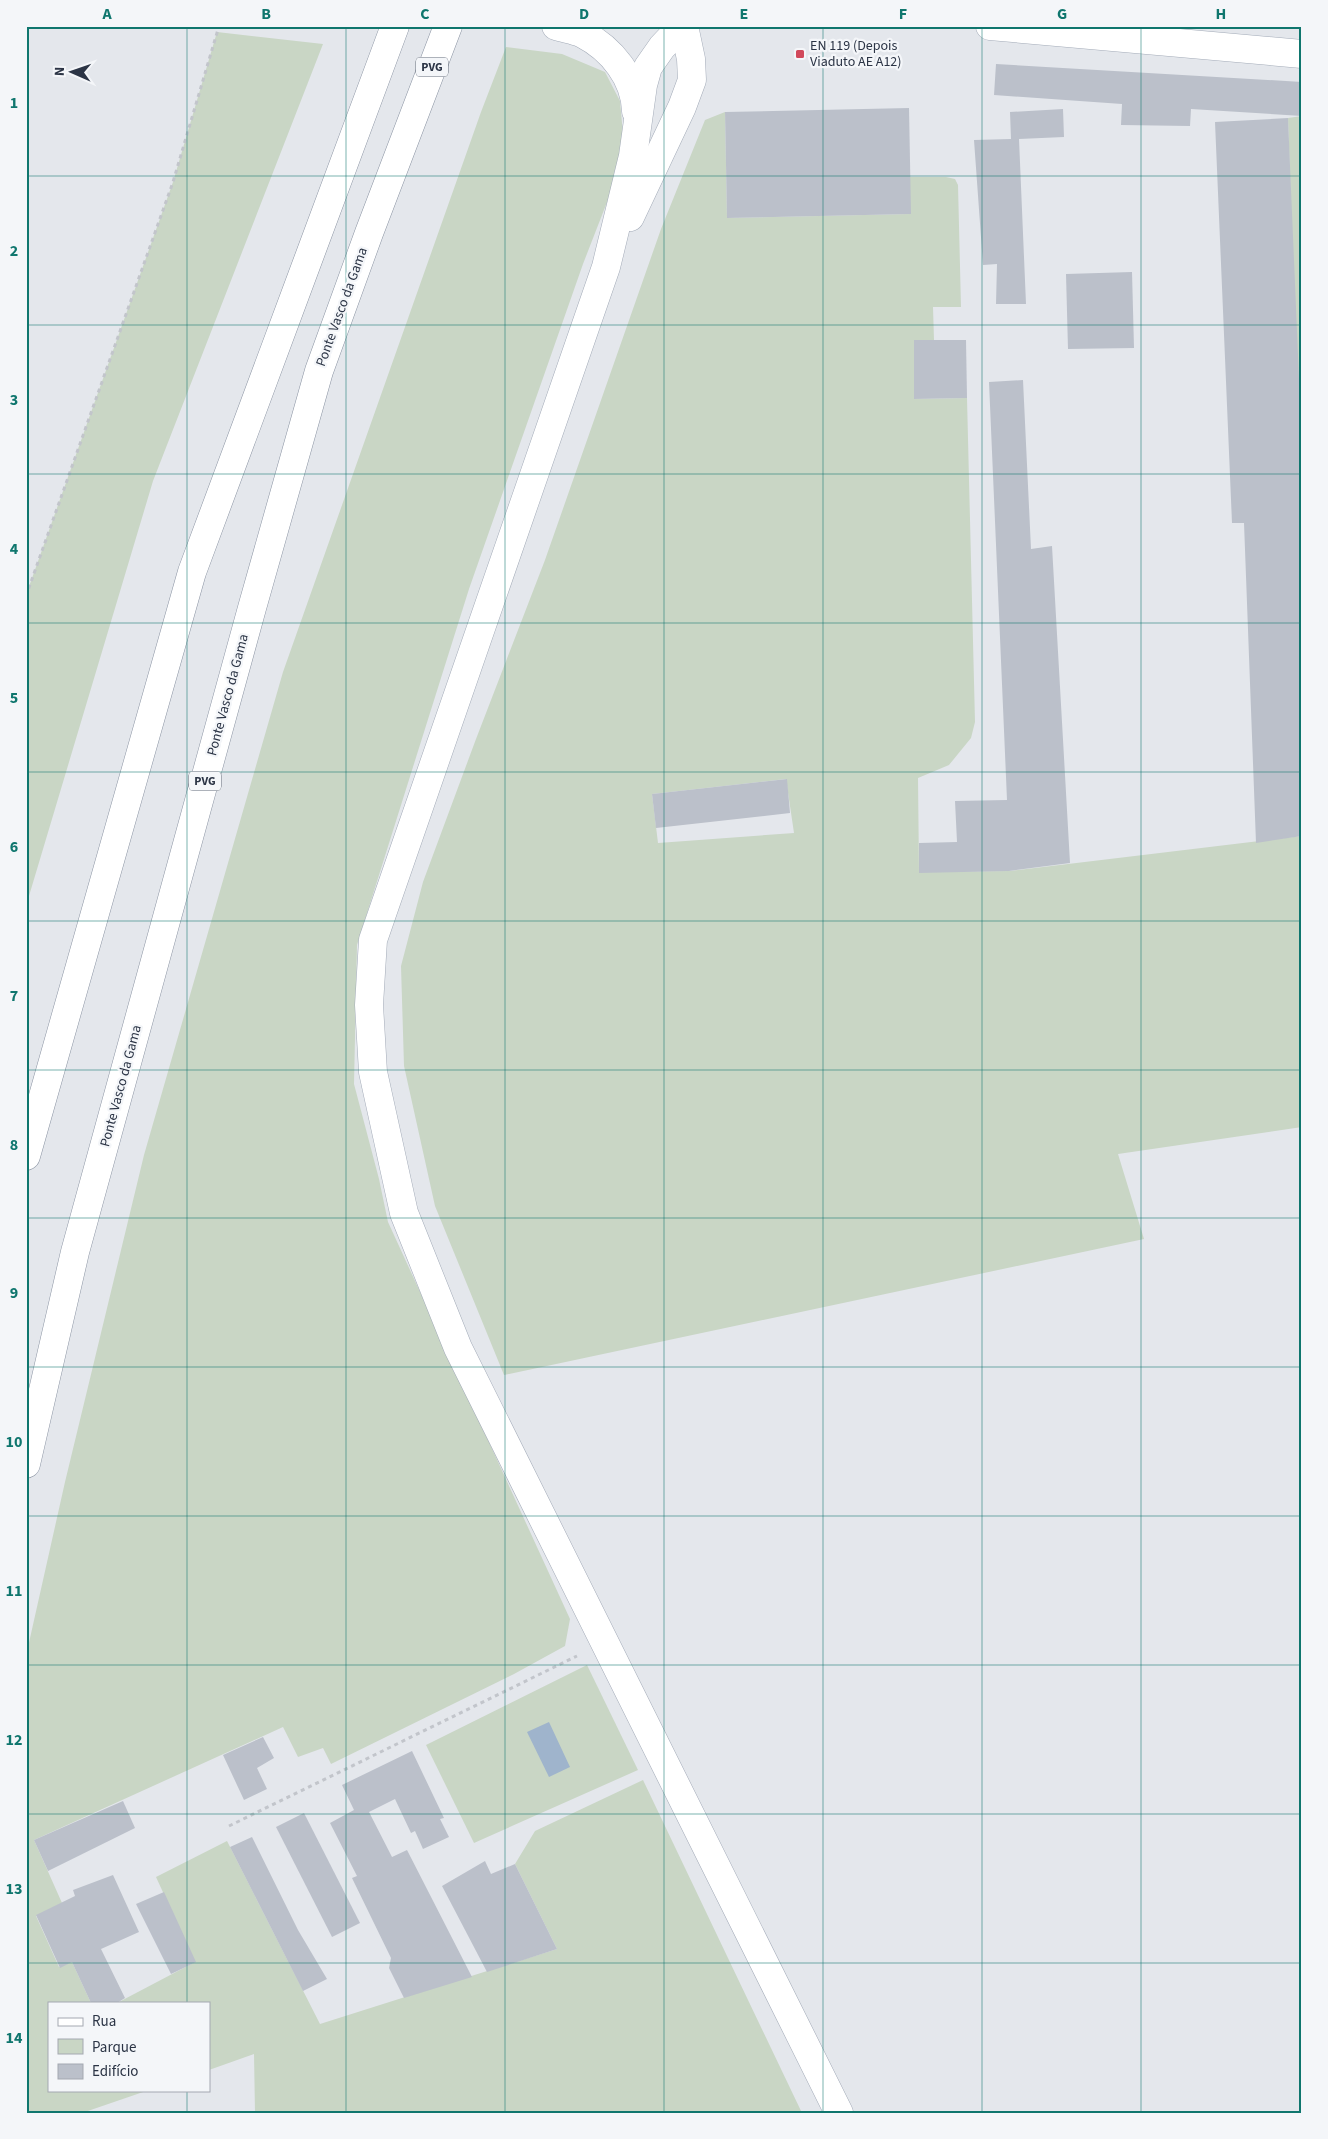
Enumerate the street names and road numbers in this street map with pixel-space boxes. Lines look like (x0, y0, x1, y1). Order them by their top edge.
road number: PVG (416, 58, 448, 76)
street label: Ponte Vasco da Gama (311, 245, 373, 369)
street label: Ponte Vasco da Gama (202, 632, 254, 758)
road number: PVG (189, 771, 221, 790)
street label: Ponte Vasco da Gama (95, 1023, 147, 1149)

